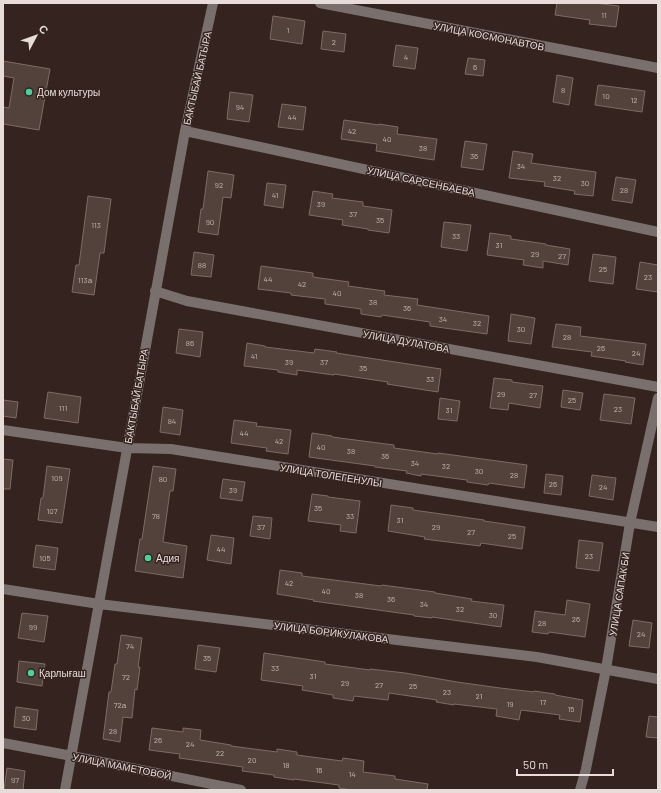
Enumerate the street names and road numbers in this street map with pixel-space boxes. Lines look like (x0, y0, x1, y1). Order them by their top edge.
street label: УЛИЦА КОСМОНАВТОВ (433, 19, 546, 53)
street label: БАКТЫБАЙ БАТЫРА (180, 30, 214, 126)
street label: УЛИЦА САРСЕНБАЕВА (366, 164, 476, 198)
street label: УЛИЦА ДУЛАТОВА (362, 327, 451, 355)
street label: БАКТЫБАЙ БАТЫРА (122, 347, 150, 444)
street label: УЛИЦА ТОЛЕГЕНУЛЫ (279, 461, 383, 489)
street label: УЛИЦА САПАК БИ (606, 551, 632, 637)
street label: УЛИЦА БОРИКУЛАКОВА (273, 619, 389, 645)
street label: УЛИЦА МАМЕТОВОЙ (71, 751, 173, 781)

